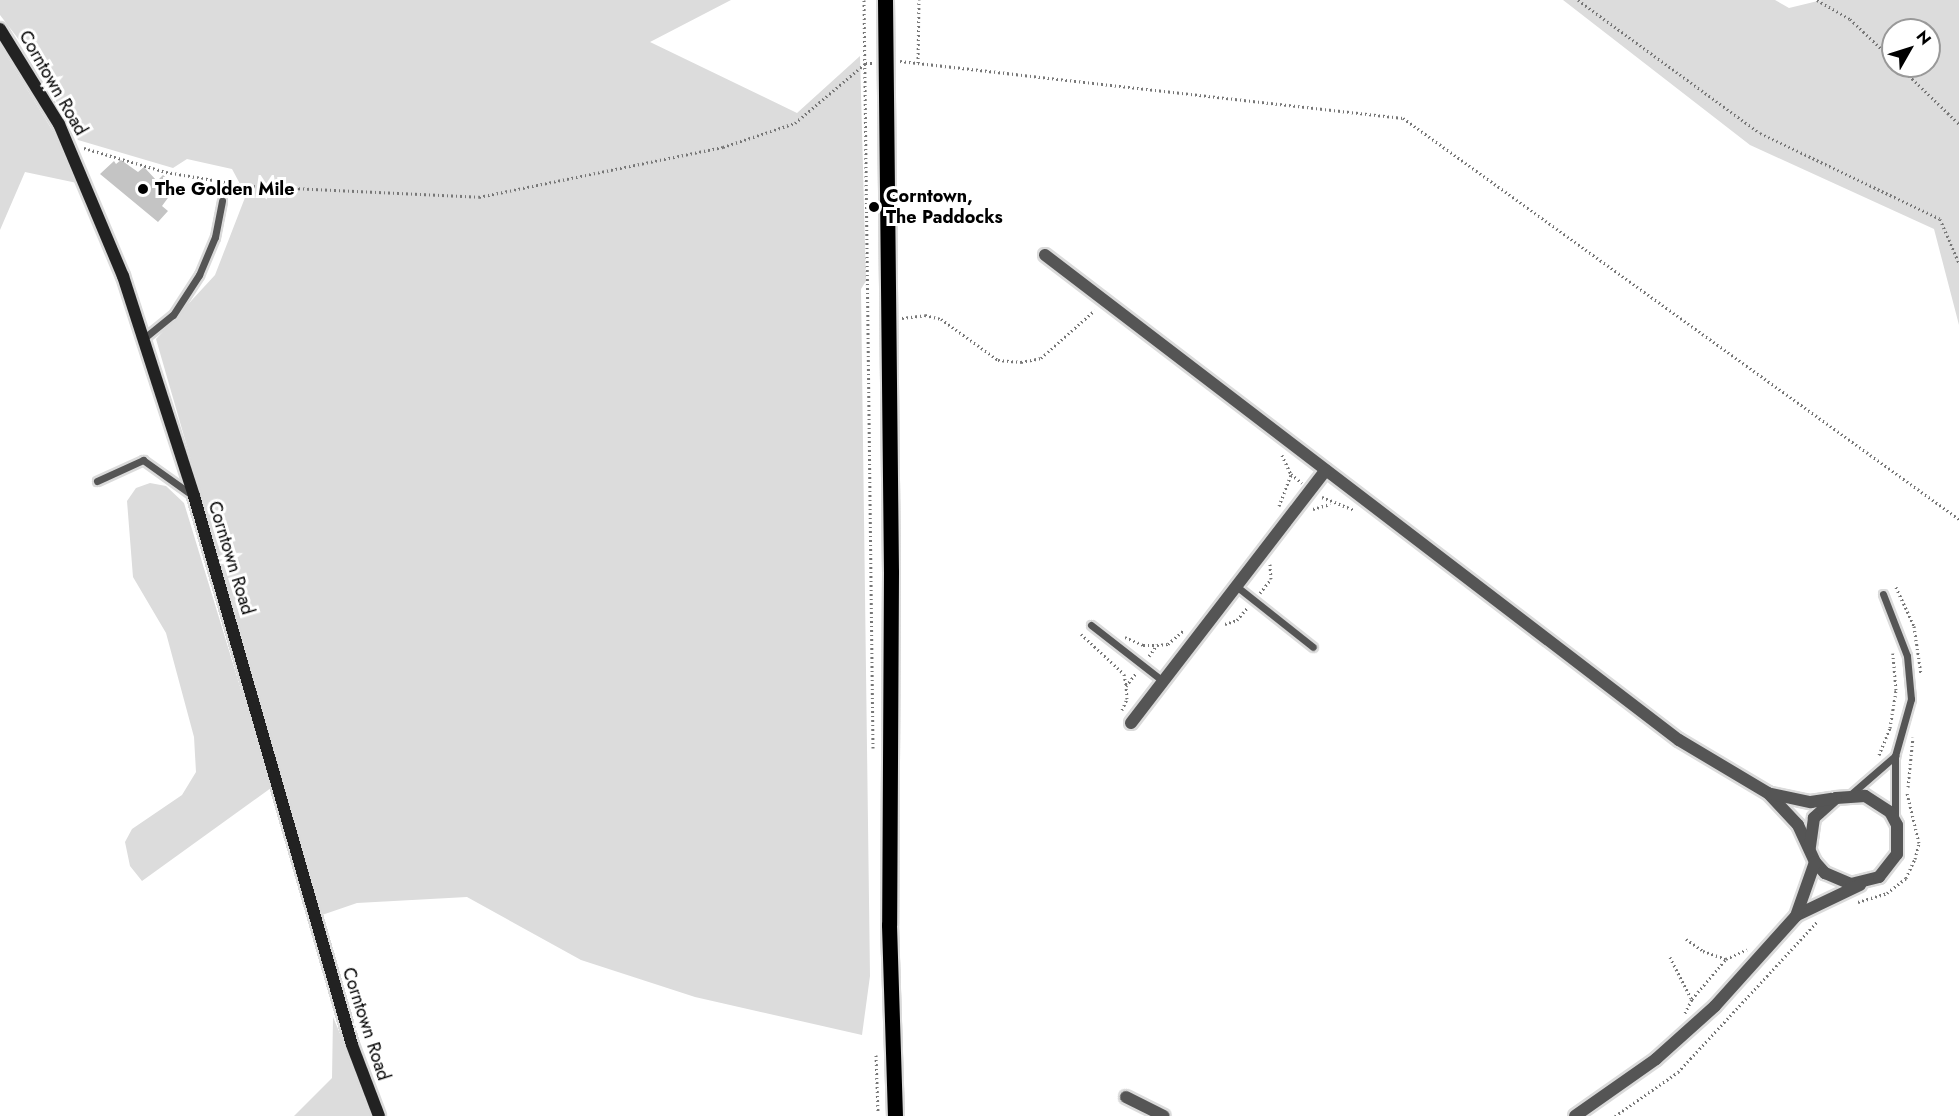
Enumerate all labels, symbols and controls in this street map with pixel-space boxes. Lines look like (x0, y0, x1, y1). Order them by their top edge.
north arrow (1881, 18, 1941, 78)
text: N (1911, 25, 1937, 50)
street label: Corntown Road (14, 27, 92, 139)
place label: The Golden Mile (155, 178, 295, 200)
marker: The Golden Mile (136, 182, 150, 196)
place label: Corntown, The Paddocks (886, 186, 1003, 228)
marker: Corntown, The Paddocks (867, 200, 881, 214)
street label: Corntown Road (203, 499, 259, 617)
street label: Corntown Road (338, 965, 394, 1083)

